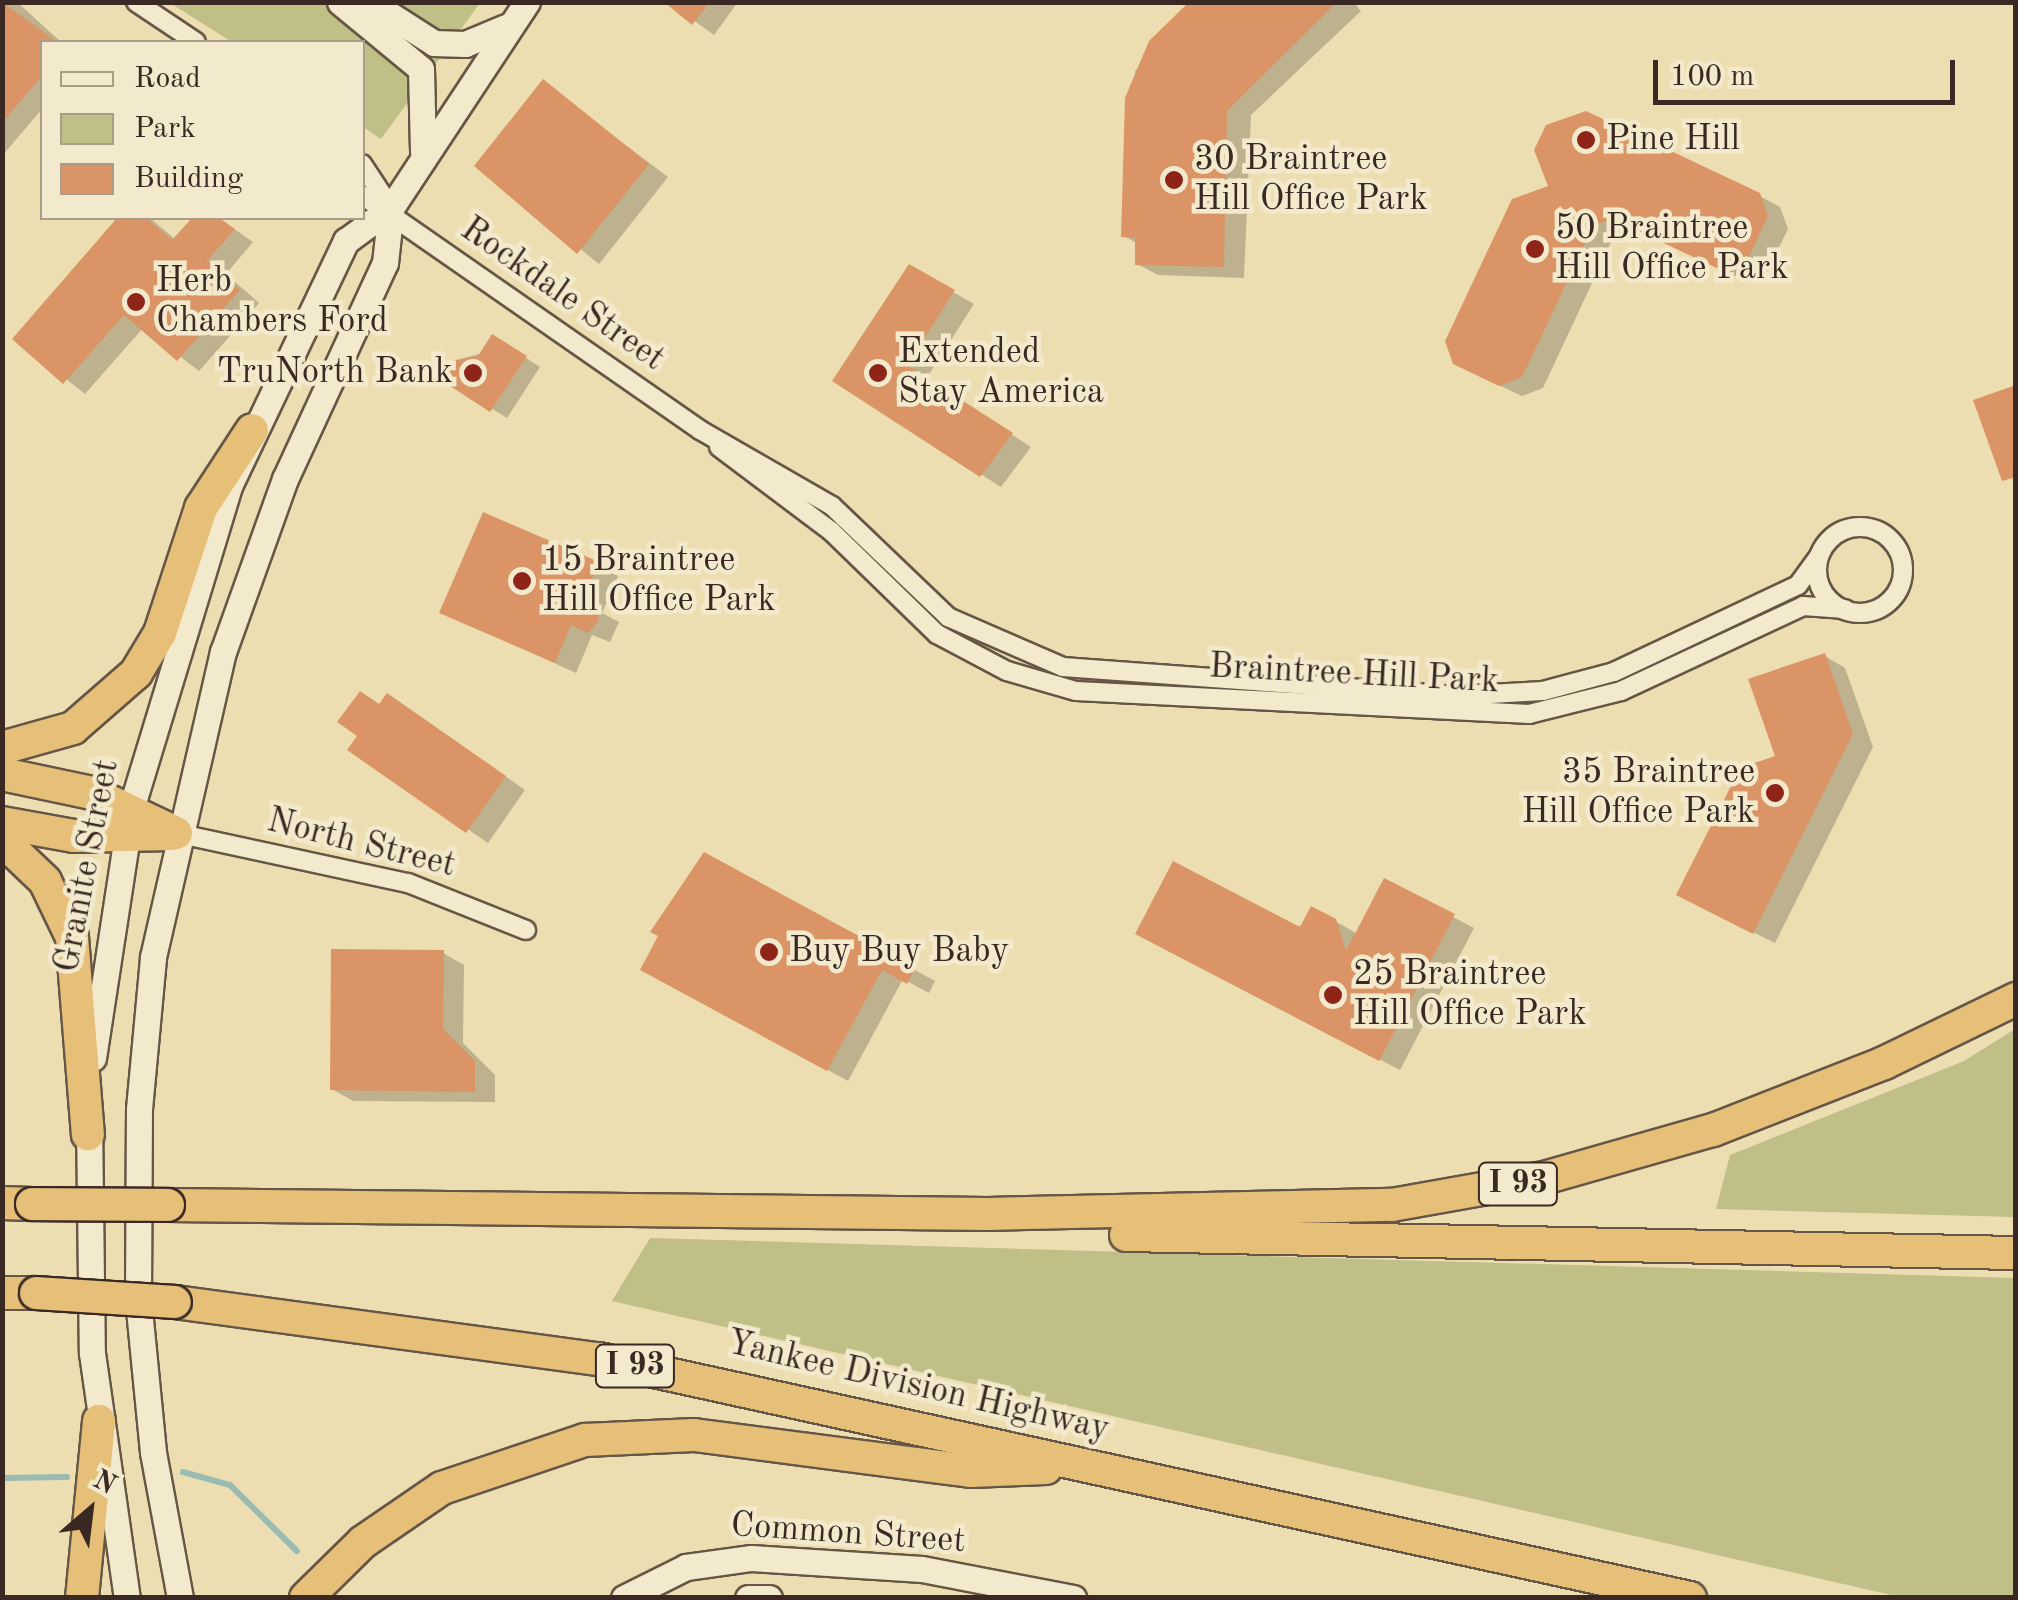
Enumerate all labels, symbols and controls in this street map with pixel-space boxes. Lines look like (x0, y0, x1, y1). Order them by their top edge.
legend (40, 40, 365, 220)
scale bar (1658, 40, 1960, 102)
text: 100 m (1670, 62, 1754, 92)
text: Road (134, 64, 201, 94)
text: Park (134, 114, 196, 144)
place label: Pine Hill (1606, 119, 1740, 161)
marker: Pine Hill (1575, 129, 1597, 151)
place label: 30 Braintree Hill Office Park (1194, 139, 1428, 221)
text: Building (134, 164, 243, 194)
marker: 30 Braintree Hill Office Park (1163, 169, 1185, 191)
place label: 50 Braintree Hill Office Park (1555, 208, 1789, 290)
street label: Rockdale Street (452, 209, 672, 381)
marker: 50 Braintree Hill Office Park (1524, 238, 1546, 260)
place label: Herb Chambers Ford (156, 261, 388, 343)
marker: Herb Chambers Ford (125, 291, 147, 313)
place label: Extended Stay America (898, 332, 1104, 414)
place label: TruNorth Bank (217, 352, 453, 394)
marker: TruNorth Bank (462, 362, 484, 384)
marker: Extended Stay America (867, 362, 889, 384)
place label: 15 Braintree Hill Office Park (542, 540, 776, 622)
marker: 15 Braintree Hill Office Park (511, 570, 533, 592)
street label: Braintree Hill Park (1208, 646, 1500, 704)
place label: 35 Braintree Hill Office Park (1521, 752, 1755, 834)
street label: Granite Street (47, 756, 129, 976)
marker: 35 Braintree Hill Office Park (1764, 782, 1786, 804)
street label: North Street (263, 800, 459, 888)
place label: Buy Buy Baby (789, 931, 1009, 973)
marker: Buy Buy Baby (758, 941, 780, 963)
place label: 25 Braintree Hill Office Park (1353, 954, 1587, 1036)
marker: 25 Braintree Hill Office Park (1322, 984, 1344, 1006)
road number: I 93 (1476, 1157, 1560, 1211)
street label: Yankee Division Highway (723, 1323, 1113, 1451)
road number: I 93 (592, 1339, 678, 1393)
north arrow (40, 1460, 140, 1560)
text: N (88, 1466, 120, 1501)
street label: Common Street (729, 1505, 967, 1563)

